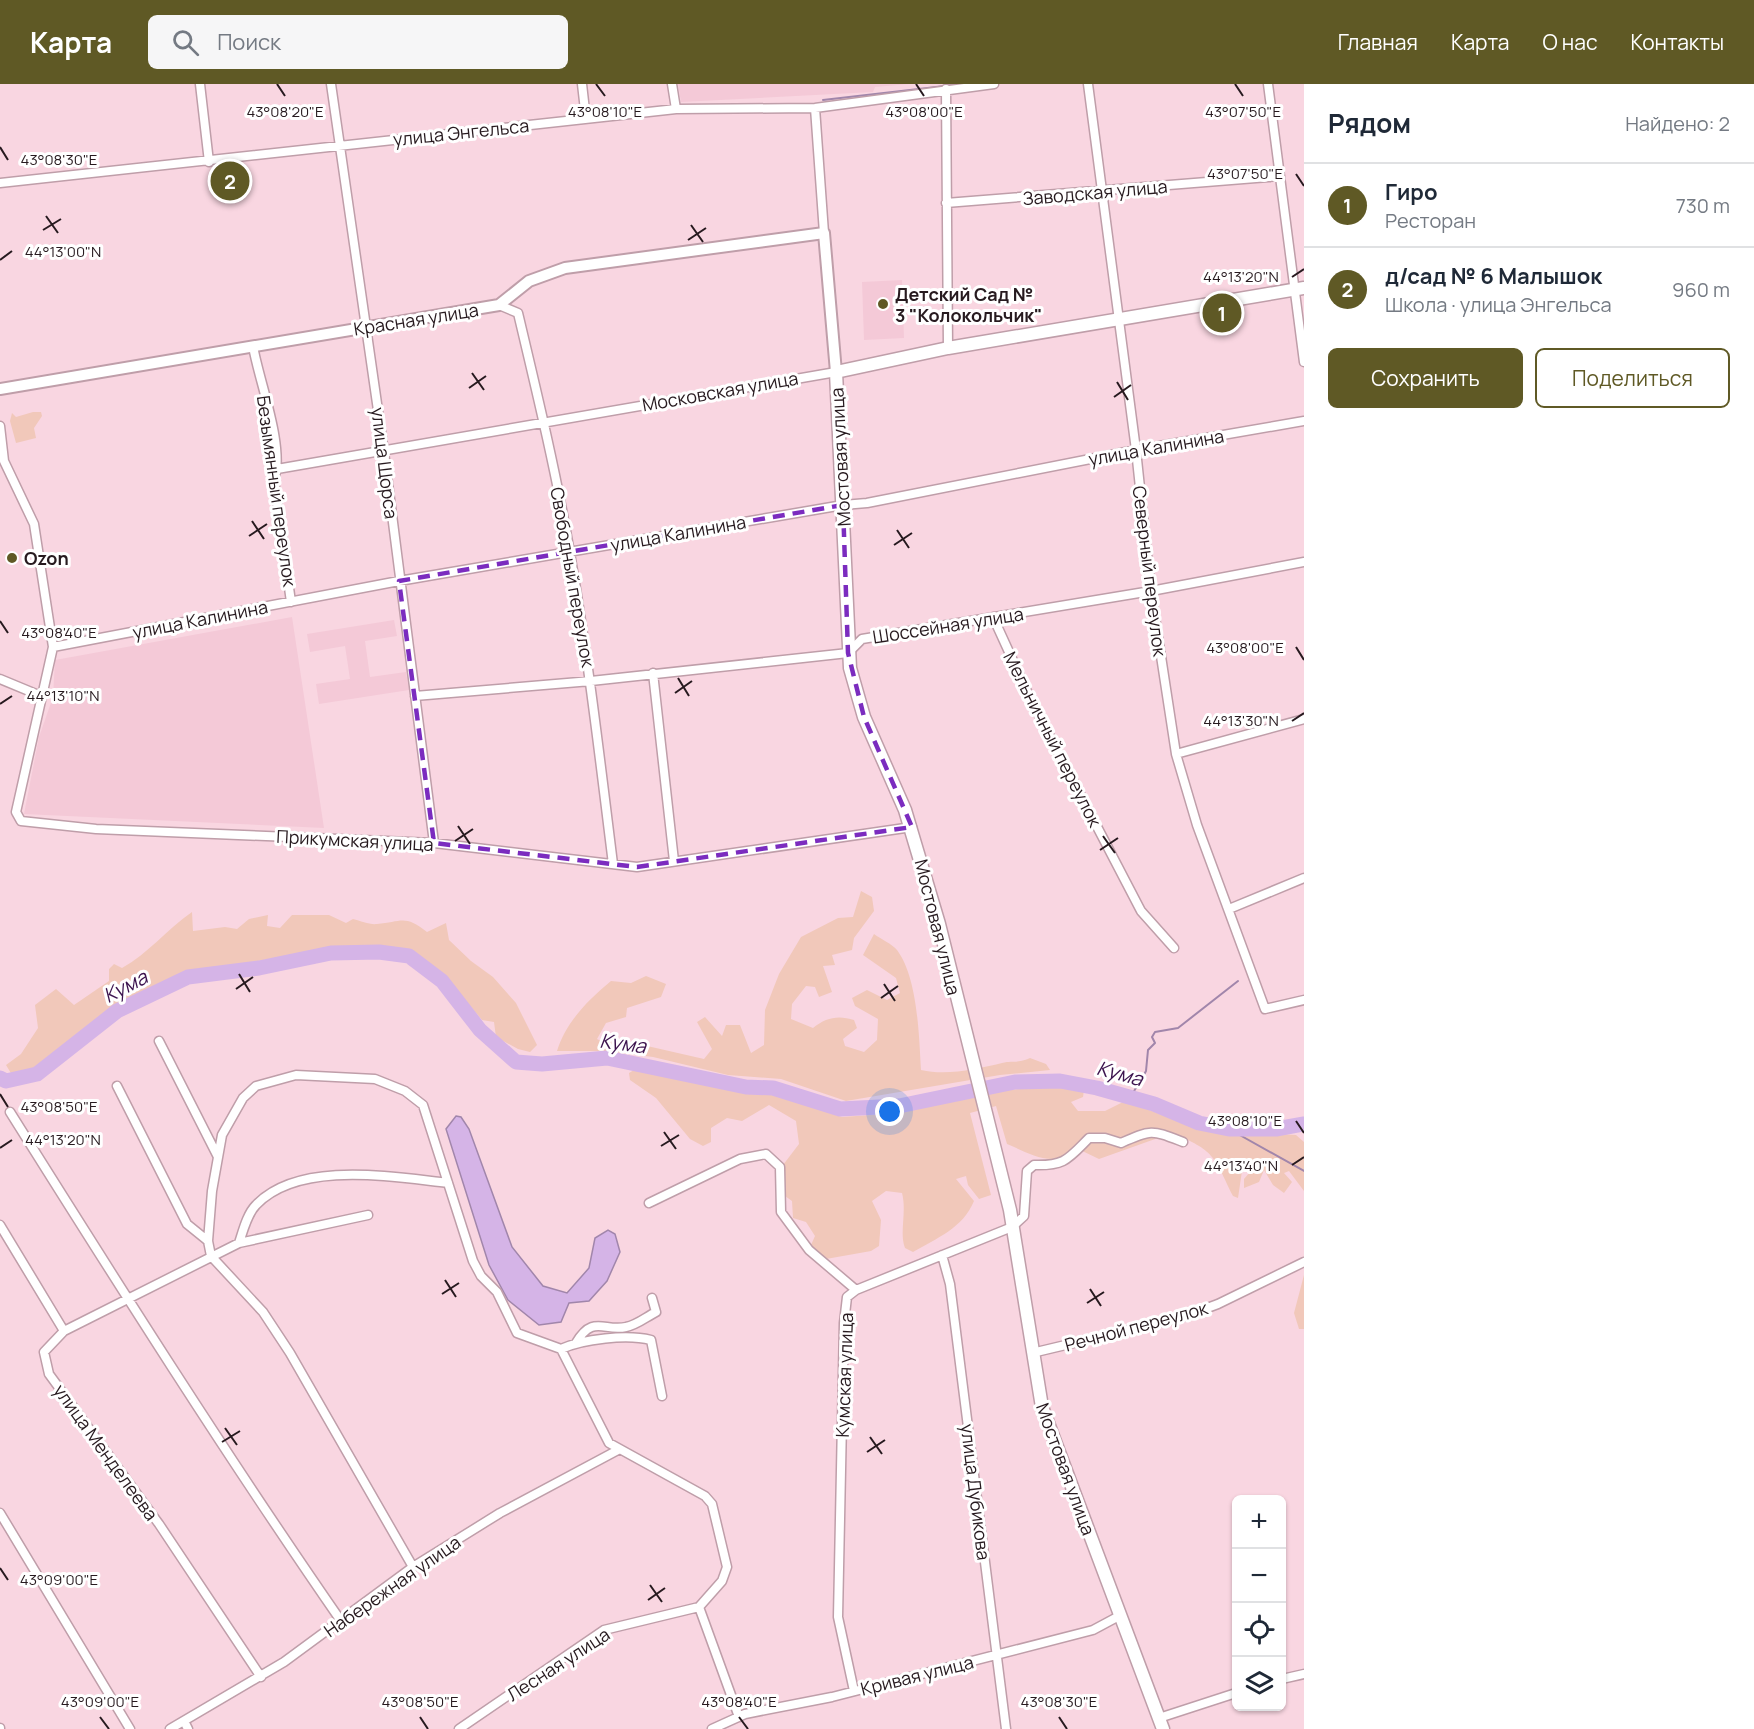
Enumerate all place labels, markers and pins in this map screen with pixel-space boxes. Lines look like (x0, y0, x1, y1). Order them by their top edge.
pin: 2 (210, 158, 250, 204)
place label: Детский Сад № 3 "Колокольчик" (895, 282, 1042, 327)
pin: 1 (1202, 290, 1242, 336)
marker: Детский Сад № 3 "Колокольчик" (876, 297, 890, 311)
place label: Ozon (24, 546, 69, 570)
marker: Ozon (5, 551, 19, 565)

